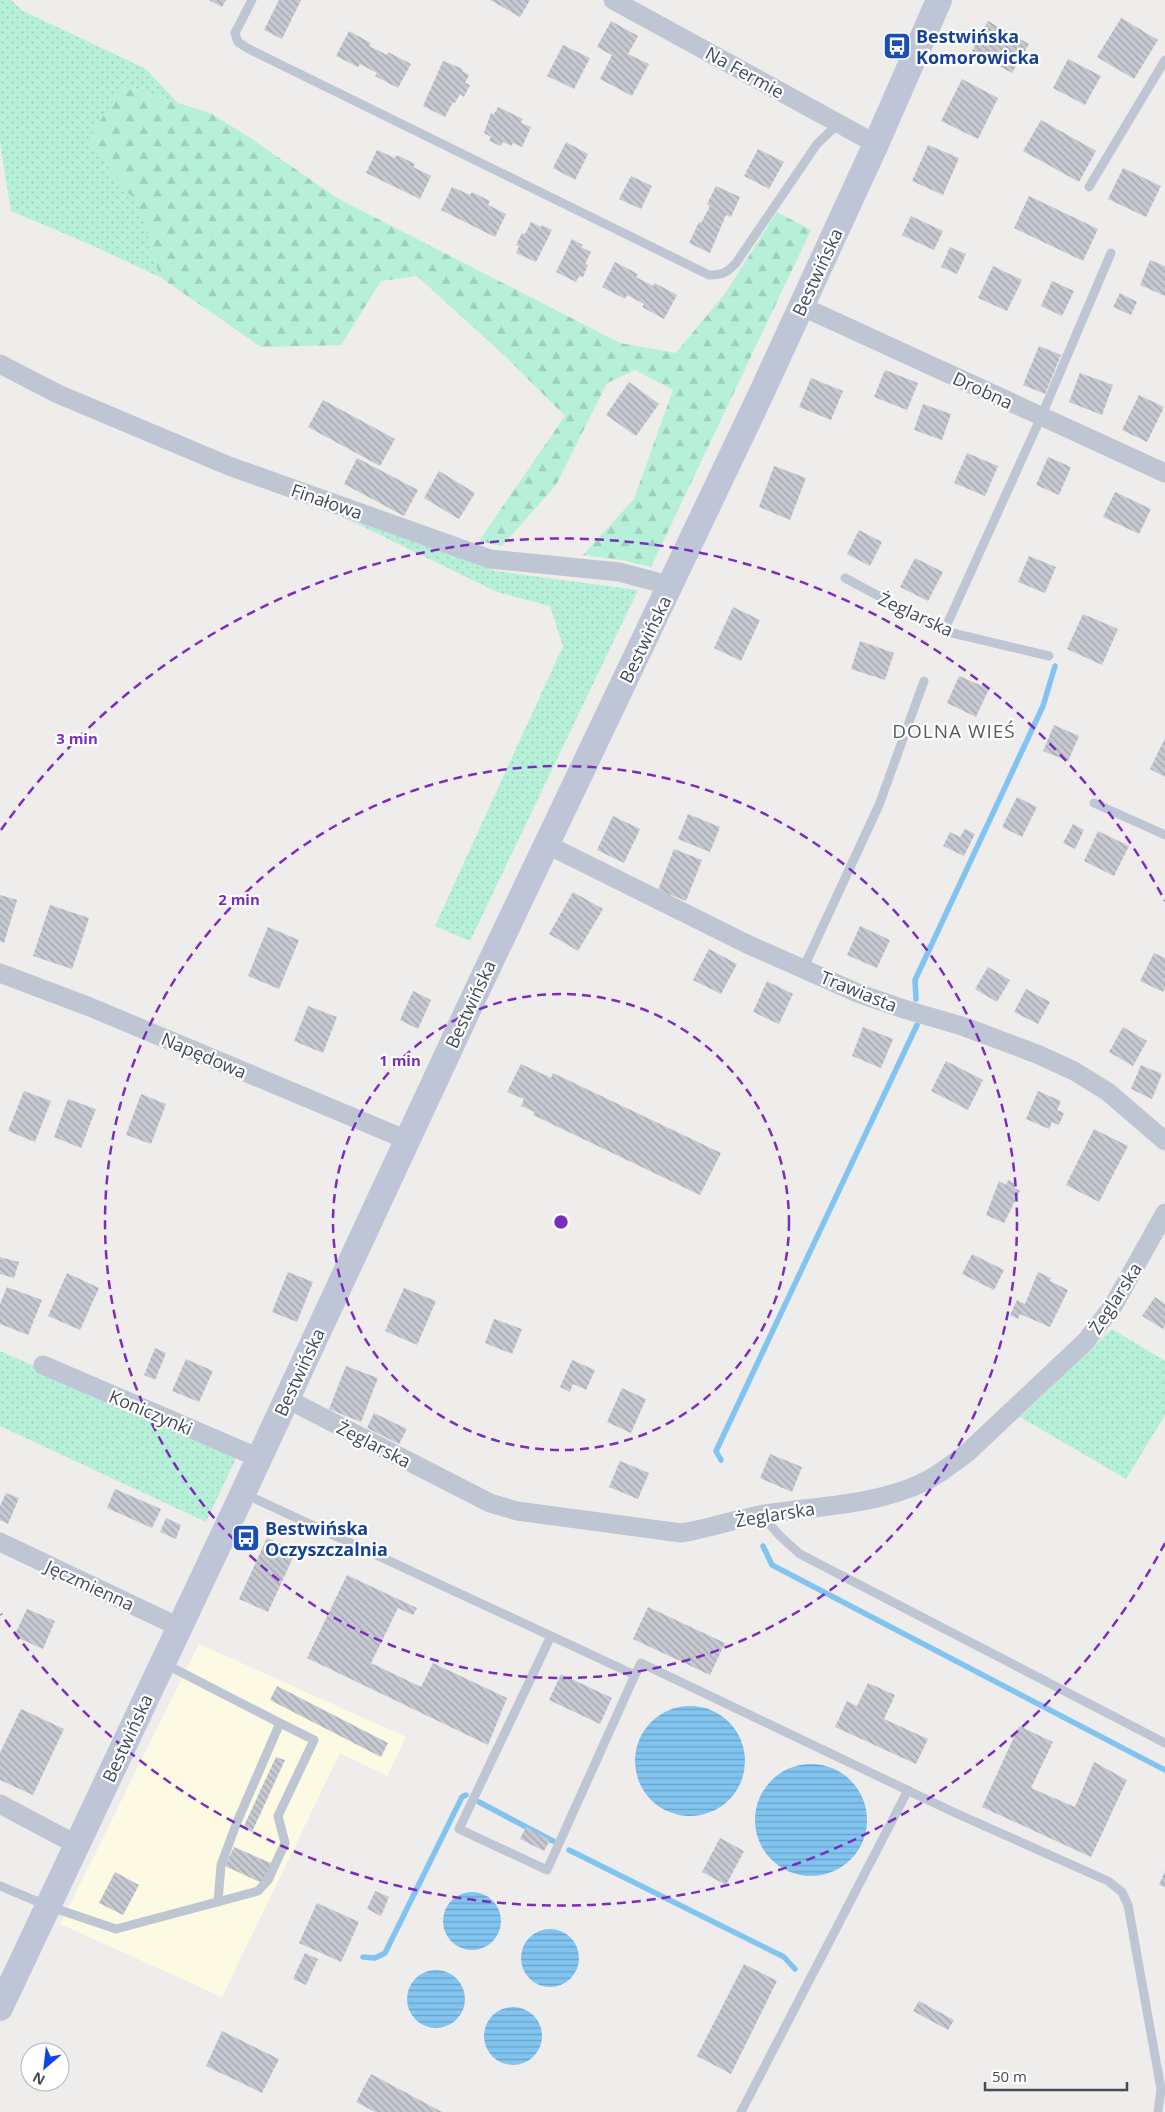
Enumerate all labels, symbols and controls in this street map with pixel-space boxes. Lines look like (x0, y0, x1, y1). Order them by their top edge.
place label: Bestwińska Komorowicka (916, 24, 1039, 69)
bus stop icon: Bestwińska Komorowicka (882, 31, 912, 61)
street label: Na Fermie (701, 41, 789, 103)
street label: Bestwińska (786, 224, 848, 320)
street label: Drobna (949, 366, 1017, 414)
street label: Finałowa (288, 478, 366, 524)
street label: Żeglarska (875, 586, 957, 642)
street label: Bestwińska (614, 591, 676, 687)
district label: DOLNA WIEŚ (892, 718, 1016, 744)
text: 3 min (56, 728, 98, 748)
text: 2 min (218, 889, 260, 909)
street label: Bestwińska (439, 956, 501, 1052)
street label: Trawiasta (817, 965, 901, 1017)
street label: Napędowa (158, 1026, 250, 1084)
text: 1 min (379, 1050, 421, 1070)
centre of rings (552, 1213, 570, 1231)
street label: Żeglarska (1083, 1258, 1147, 1338)
street label: Bestwińska (268, 1324, 330, 1420)
street label: Koniczynki (106, 1384, 196, 1440)
street label: Żeglarska (333, 1415, 415, 1473)
street label: Żeglarska (734, 1496, 816, 1532)
place label: Bestwińska Oczyszczalnia (265, 1516, 388, 1561)
bus stop icon: Bestwińska Oczyszczalnia (231, 1523, 261, 1553)
street label: Jęczmienna (40, 1553, 138, 1616)
street label: Bestwińska (96, 1690, 158, 1786)
north arrow (20, 2042, 70, 2092)
scale bar (985, 2060, 1128, 2092)
text: 50 m (992, 2066, 1027, 2086)
text: N (29, 2068, 48, 2090)

